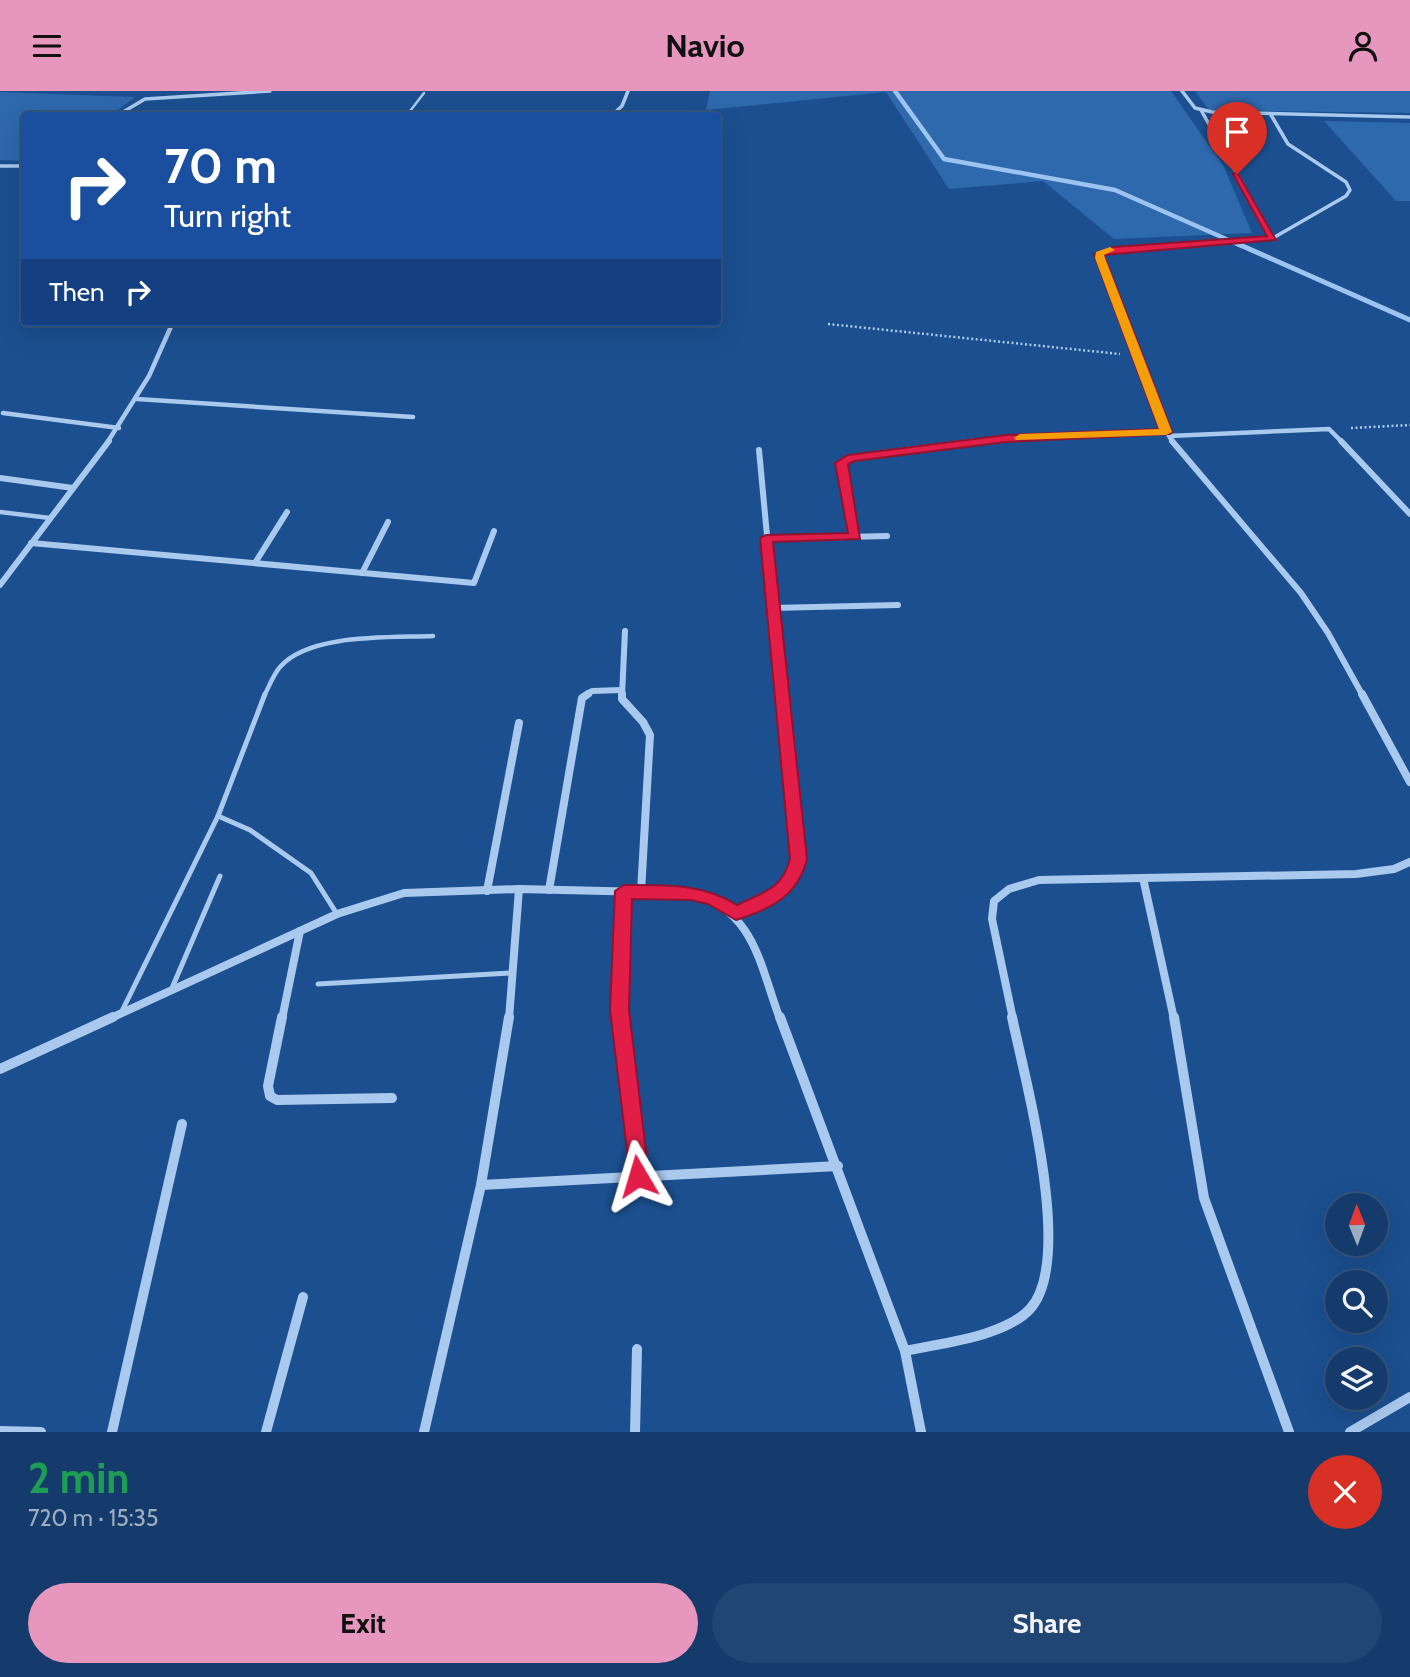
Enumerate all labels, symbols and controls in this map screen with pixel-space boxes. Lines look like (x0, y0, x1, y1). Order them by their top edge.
text: Navio (665, 26, 745, 65)
icon: menu (28, 27, 66, 65)
icon: person (1344, 27, 1382, 65)
pin (1207, 102, 1267, 174)
icon: arrive (1218, 113, 1256, 151)
text: 70 m (164, 136, 277, 195)
icon: right (49, 140, 140, 231)
text: Turn right (164, 196, 291, 235)
icon: right (119, 273, 157, 311)
text: Then (49, 276, 105, 308)
position arrow (601, 1139, 675, 1213)
north arrow (1325, 1193, 1388, 1257)
map controls (1325, 1193, 1388, 1410)
button: search (1325, 1270, 1388, 1333)
button: layers (1325, 1347, 1388, 1410)
text: 2 min (28, 1452, 129, 1504)
button: close (1308, 1455, 1382, 1529)
text: 720 m · 15:35 (28, 1504, 158, 1532)
button: Exit (28, 1583, 698, 1663)
button: Share (712, 1583, 1382, 1663)

